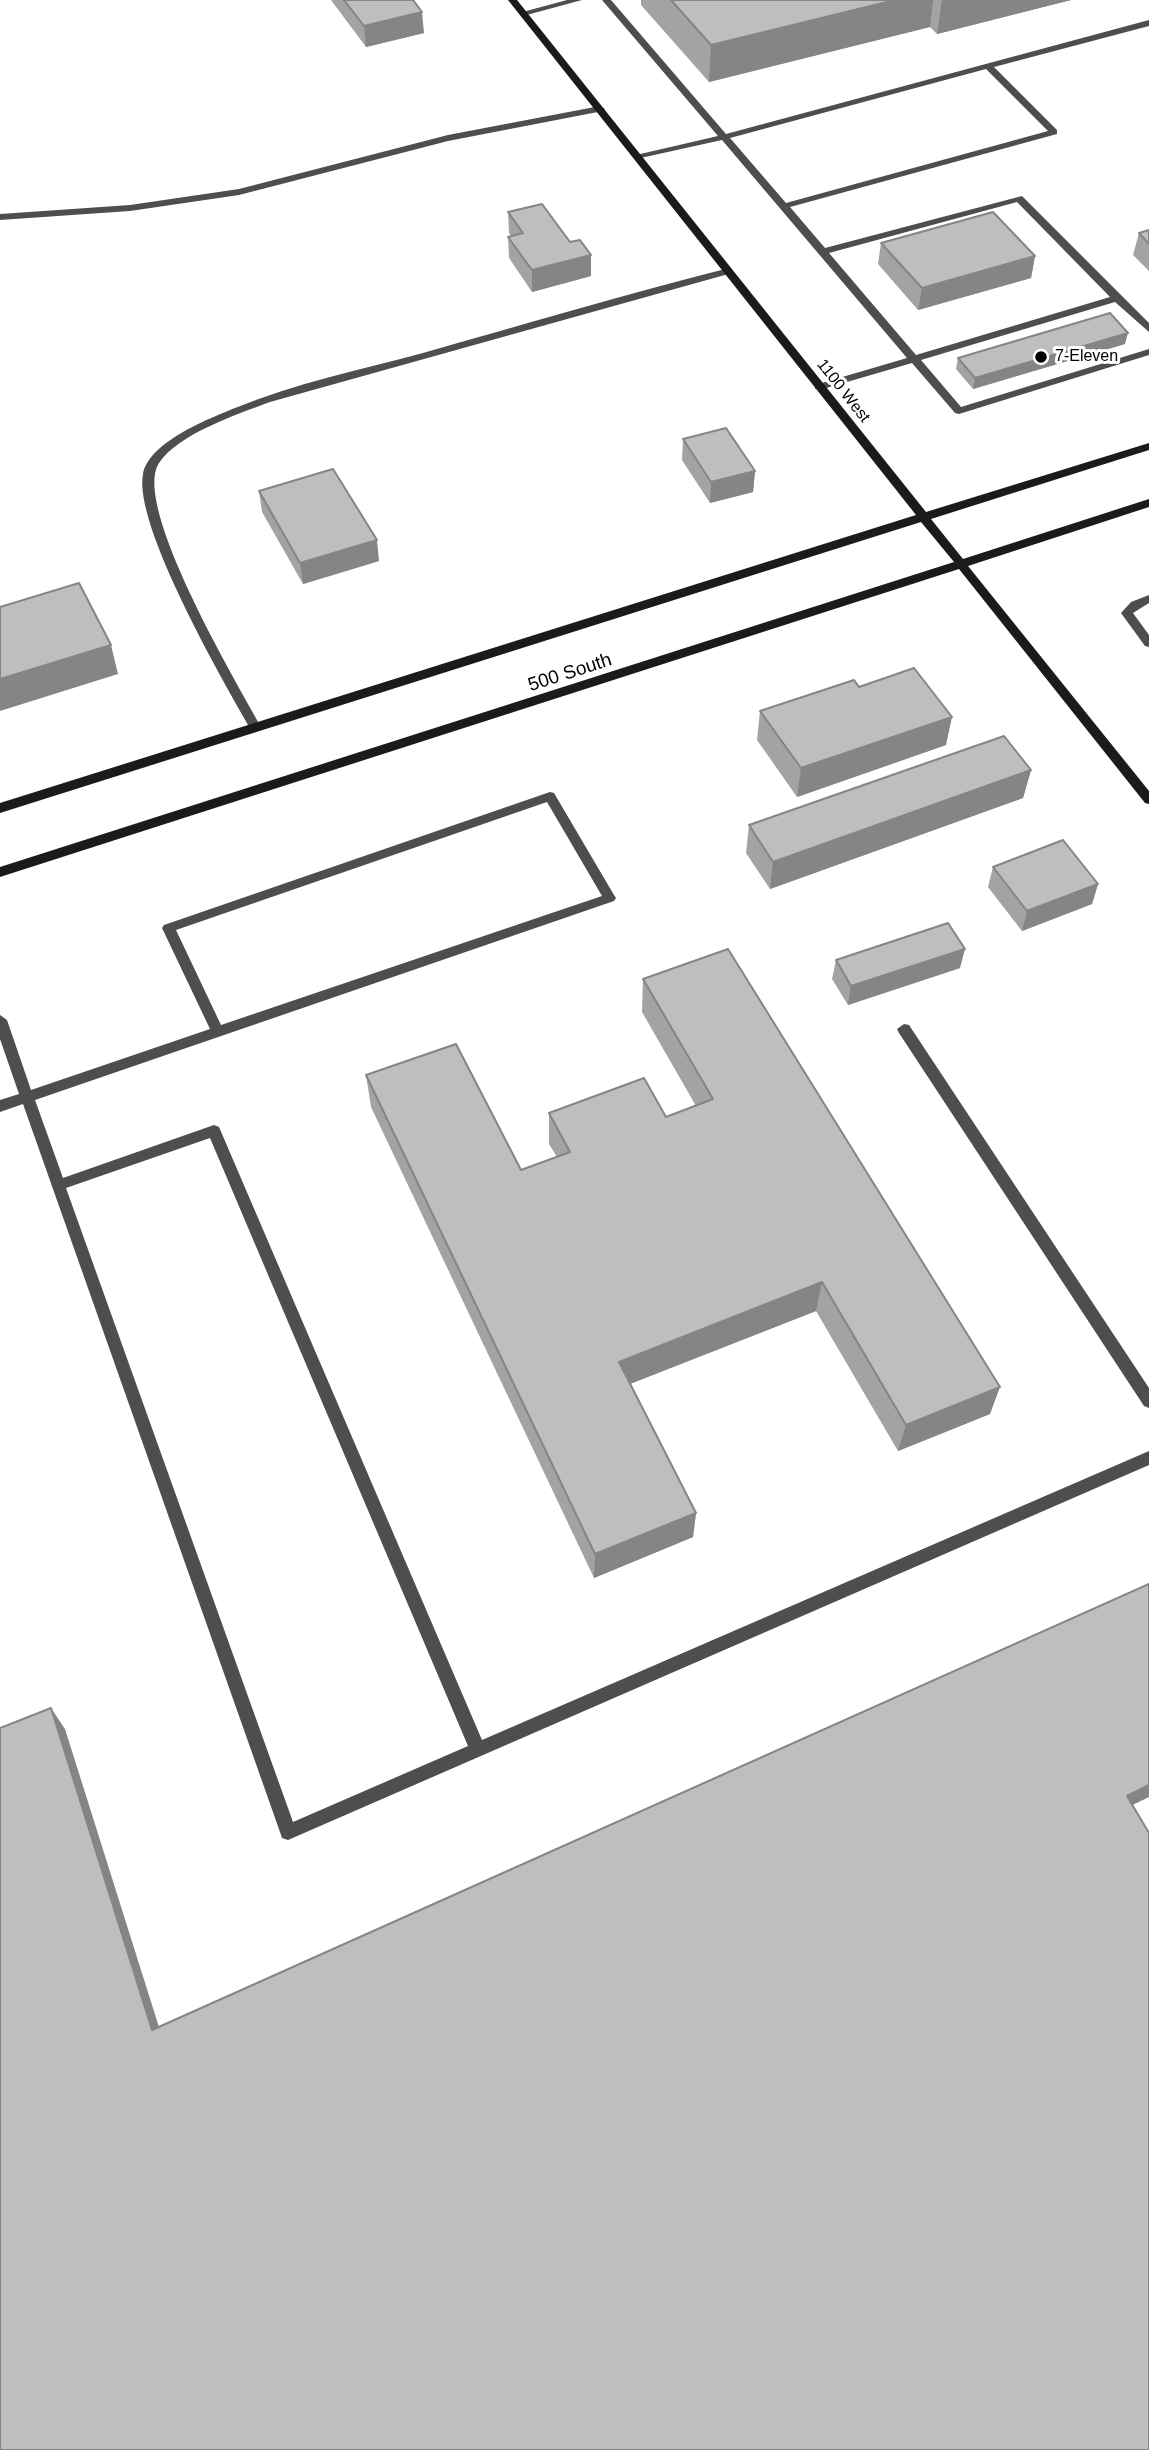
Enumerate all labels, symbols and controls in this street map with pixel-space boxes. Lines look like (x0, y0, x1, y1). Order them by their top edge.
place label: 7-Eleven (1055, 347, 1118, 367)
marker: 7-Eleven (1033, 349, 1049, 365)
street label: 1100 West (812, 356, 874, 426)
street label: 500 South (525, 649, 615, 697)

